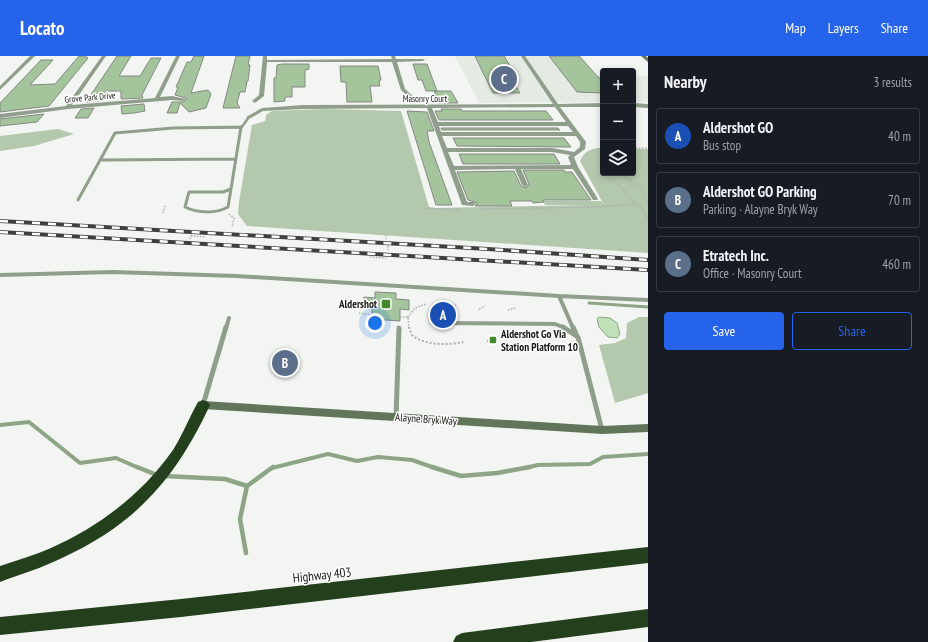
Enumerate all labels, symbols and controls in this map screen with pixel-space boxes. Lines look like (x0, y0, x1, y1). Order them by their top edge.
text: Locato (20, 16, 65, 40)
text: Map (785, 19, 806, 37)
text: Layers (828, 19, 859, 37)
text: Share (881, 19, 908, 37)
pin: C (491, 64, 517, 94)
map controls (600, 68, 636, 176)
button: + (600, 68, 636, 104)
text: Nearby (664, 71, 707, 93)
text: 3 results (873, 74, 912, 91)
street label: Grove Park Drive (64, 89, 116, 105)
street label: Masonry Court (403, 93, 448, 104)
button: − (600, 104, 636, 140)
text: Aldershot GO (703, 118, 773, 137)
text: A (675, 128, 681, 145)
text: 40 m (888, 128, 911, 145)
text: Bus stop (703, 137, 741, 154)
button: layers (600, 140, 636, 176)
text: Aldershot GO Parking (703, 182, 817, 201)
text: B (675, 192, 681, 209)
text: 70 m (888, 192, 911, 209)
text: Parking · Alayne Bryk Way (703, 201, 818, 218)
text: Etratech Inc. (703, 246, 769, 265)
text: C (675, 256, 681, 273)
text: 460 m (882, 256, 911, 273)
text: Office · Masonry Court (703, 265, 802, 282)
place label: Aldershot (338, 297, 378, 311)
marker: Aldershot (380, 298, 392, 310)
pin: A (430, 300, 456, 330)
button: Save (664, 312, 784, 350)
button: Share (792, 312, 912, 350)
your location (365, 313, 385, 333)
place label: Aldershot Go Via Station Platform 10 (500, 327, 578, 354)
marker: Aldershot Go Via Station Platform 10 (488, 335, 498, 345)
pin: B (272, 348, 298, 378)
street label: Alayne Bryk Way (395, 410, 458, 428)
street label: Highway 403 (292, 563, 352, 587)

